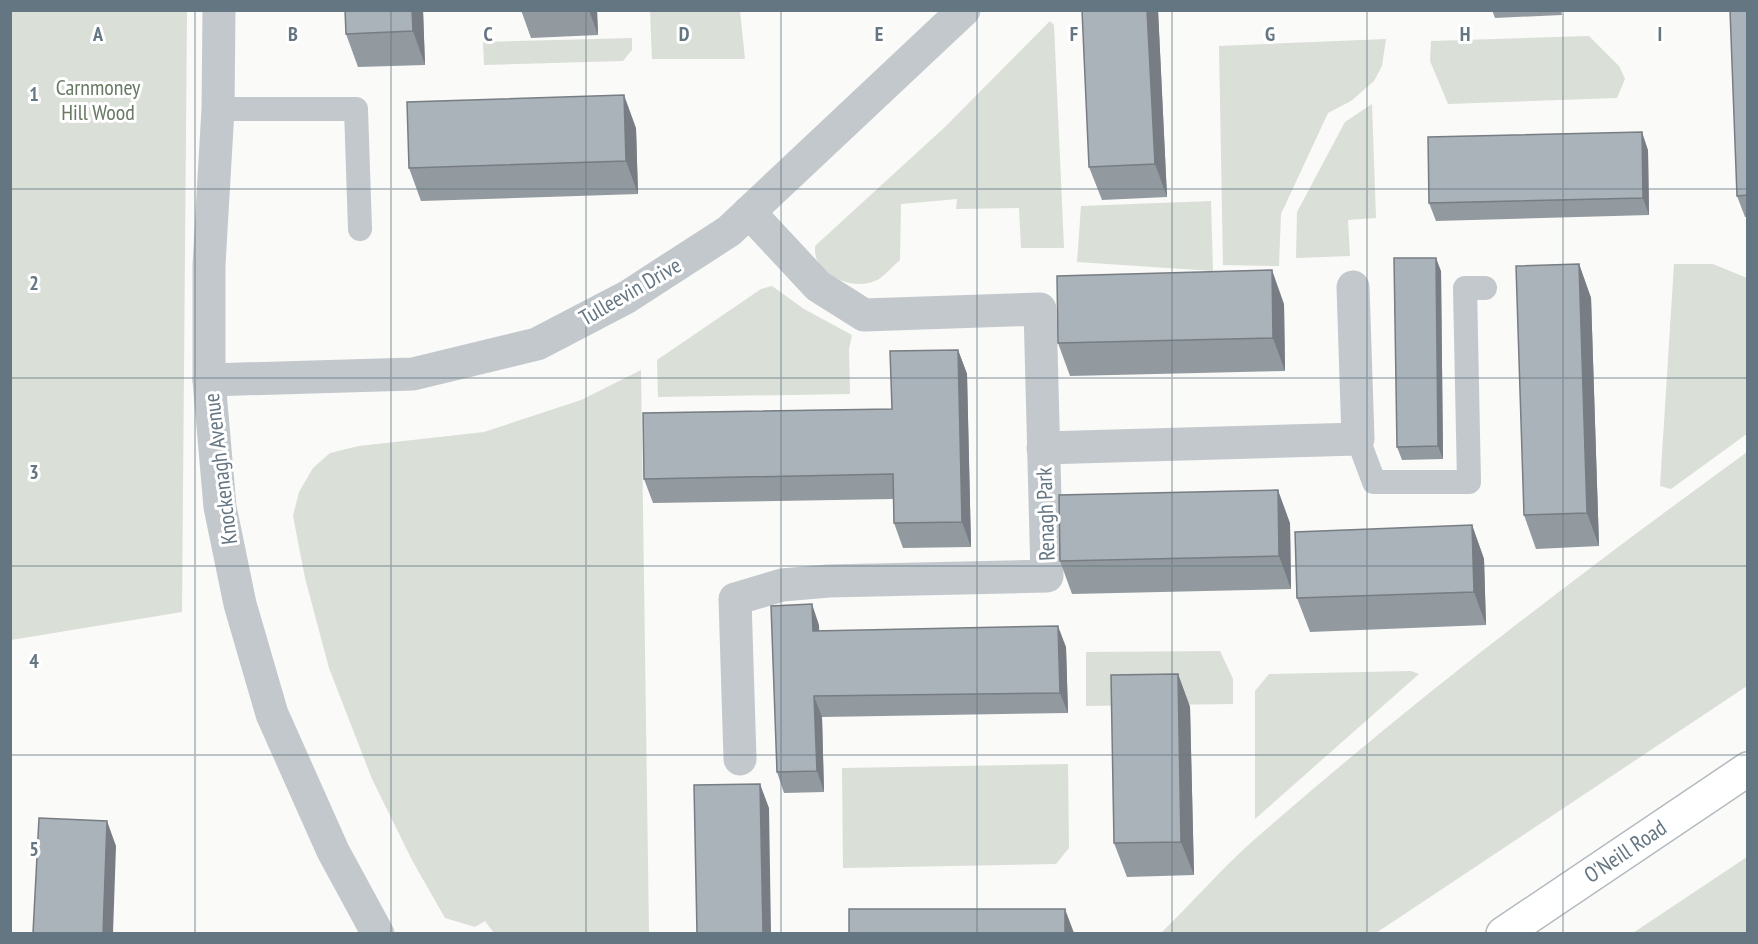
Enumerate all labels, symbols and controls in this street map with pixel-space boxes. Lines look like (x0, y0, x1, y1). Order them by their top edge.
text: A (92, 21, 104, 47)
text: B (288, 21, 298, 47)
text: C (483, 21, 493, 47)
text: D (679, 21, 690, 47)
text: E (875, 21, 883, 47)
text: F (1070, 21, 1078, 47)
text: G (1265, 21, 1275, 47)
text: H (1460, 21, 1470, 47)
text: I (1658, 21, 1662, 47)
park label: Carnmoney Hill Wood (56, 73, 141, 126)
text: 1 (29, 81, 39, 107)
street label: Tulleevin Drive (574, 251, 686, 331)
text: 2 (29, 270, 39, 296)
street label: Knockenagh Avenue (197, 392, 243, 546)
text: 3 (29, 459, 39, 485)
street label: Renagh Park (1029, 466, 1061, 561)
text: 4 (29, 648, 39, 674)
street label: O'Neill Road (1578, 813, 1672, 889)
text: 5 (29, 836, 39, 862)

